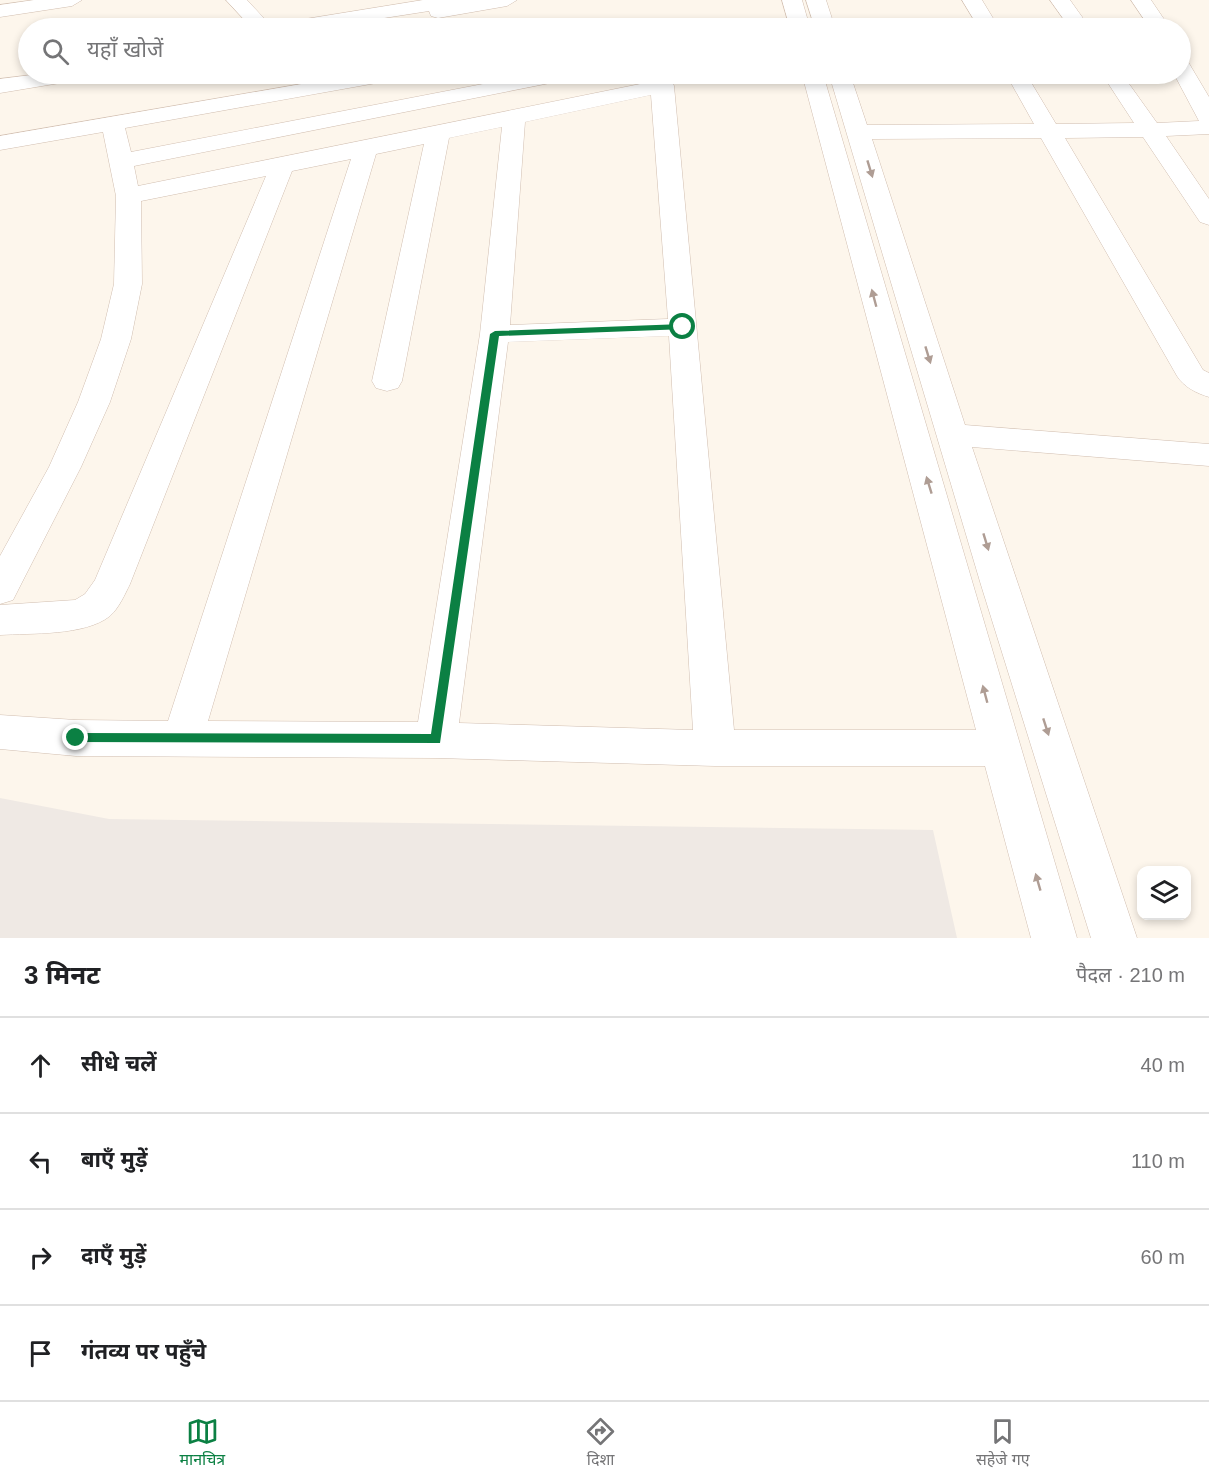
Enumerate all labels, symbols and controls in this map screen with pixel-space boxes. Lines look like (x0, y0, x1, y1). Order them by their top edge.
search box (18, 18, 1191, 84)
icon: search (39, 35, 72, 68)
text: यहाँ खोजें (87, 37, 163, 62)
one-way arrow (866, 160, 875, 178)
one-way arrow (869, 289, 879, 307)
route start (669, 313, 695, 339)
one-way arrow (924, 347, 933, 365)
one-way arrow (924, 476, 933, 494)
one-way arrow (982, 533, 991, 551)
one-way arrow (980, 685, 990, 703)
one-way arrow (1042, 718, 1051, 736)
route end (62, 724, 88, 750)
map controls (1137, 866, 1191, 920)
button: layers (1137, 866, 1191, 920)
one-way arrow (1033, 873, 1042, 891)
text: 3 मिनट (24, 960, 100, 990)
text: पैदल · 210 m (1076, 964, 1185, 986)
icon: ahead (24, 1049, 57, 1082)
text: सीधे चलें (81, 1051, 156, 1076)
text: 40 m (1141, 1054, 1185, 1076)
icon: left (24, 1145, 57, 1178)
text: बाएँ मुड़ें (81, 1147, 147, 1172)
text: 110 m (1131, 1150, 1185, 1172)
icon: right (24, 1241, 57, 1274)
text: दाएँ मुड़ें (81, 1243, 146, 1268)
text: 60 m (1141, 1246, 1185, 1268)
icon: arrive (24, 1337, 57, 1370)
text: गंतव्य पर पहुँचे (81, 1339, 206, 1364)
tab: मानचित्र (179, 1415, 225, 1472)
tab: दिशा (584, 1415, 617, 1472)
tab: सहेजे गए (976, 1415, 1030, 1472)

